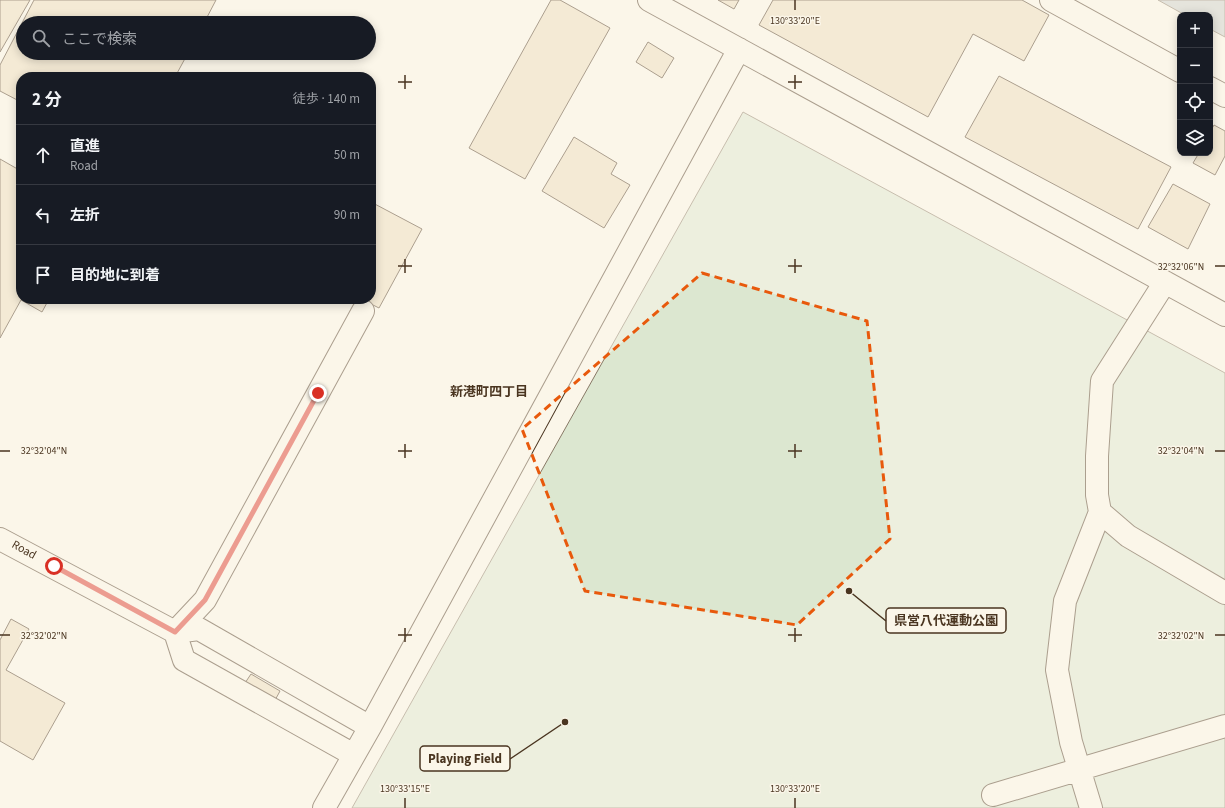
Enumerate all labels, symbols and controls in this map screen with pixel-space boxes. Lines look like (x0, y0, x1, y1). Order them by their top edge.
map controls (1177, 12, 1213, 156)
button: + (1177, 12, 1213, 48)
text: 130°33'20"E (770, 14, 820, 28)
search box (16, 16, 376, 60)
icon: search (30, 27, 52, 49)
text: ここで検索 (62, 29, 137, 50)
button: − (1177, 48, 1213, 84)
button: locate (1177, 84, 1213, 120)
text: 2 分 (32, 88, 61, 112)
text: 徒歩 · 140 m (293, 90, 360, 108)
button: layers (1177, 120, 1213, 156)
text: 直進 (70, 136, 100, 157)
icon: ahead (32, 144, 54, 166)
text: 50 m (334, 146, 360, 164)
text: Road (70, 157, 98, 175)
icon: left (32, 204, 54, 226)
text: 左折 (70, 205, 100, 226)
text: 90 m (334, 206, 360, 224)
text: 32°32'06"N (1158, 260, 1204, 274)
icon: arrive (32, 264, 54, 286)
text: 目的地に到着 (70, 265, 160, 286)
district label: 新港町四丁目 (450, 383, 528, 401)
route end (309, 384, 327, 402)
text: 32°32'04"N (21, 444, 67, 458)
text: 32°32'04"N (1158, 444, 1204, 458)
street label: Road (9, 536, 39, 564)
route start (45, 557, 63, 575)
callout: 県営八代運動公園 (886, 608, 1006, 633)
text: 県営八代運動公園 (894, 612, 998, 630)
text: 32°32'02"N (21, 629, 67, 643)
text: 32°32'02"N (1158, 629, 1204, 643)
callout: Playing Field (420, 746, 510, 771)
text: Playing Field (428, 750, 502, 768)
text: 130°33'15"E (380, 782, 430, 796)
text: 130°33'20"E (770, 782, 820, 796)

